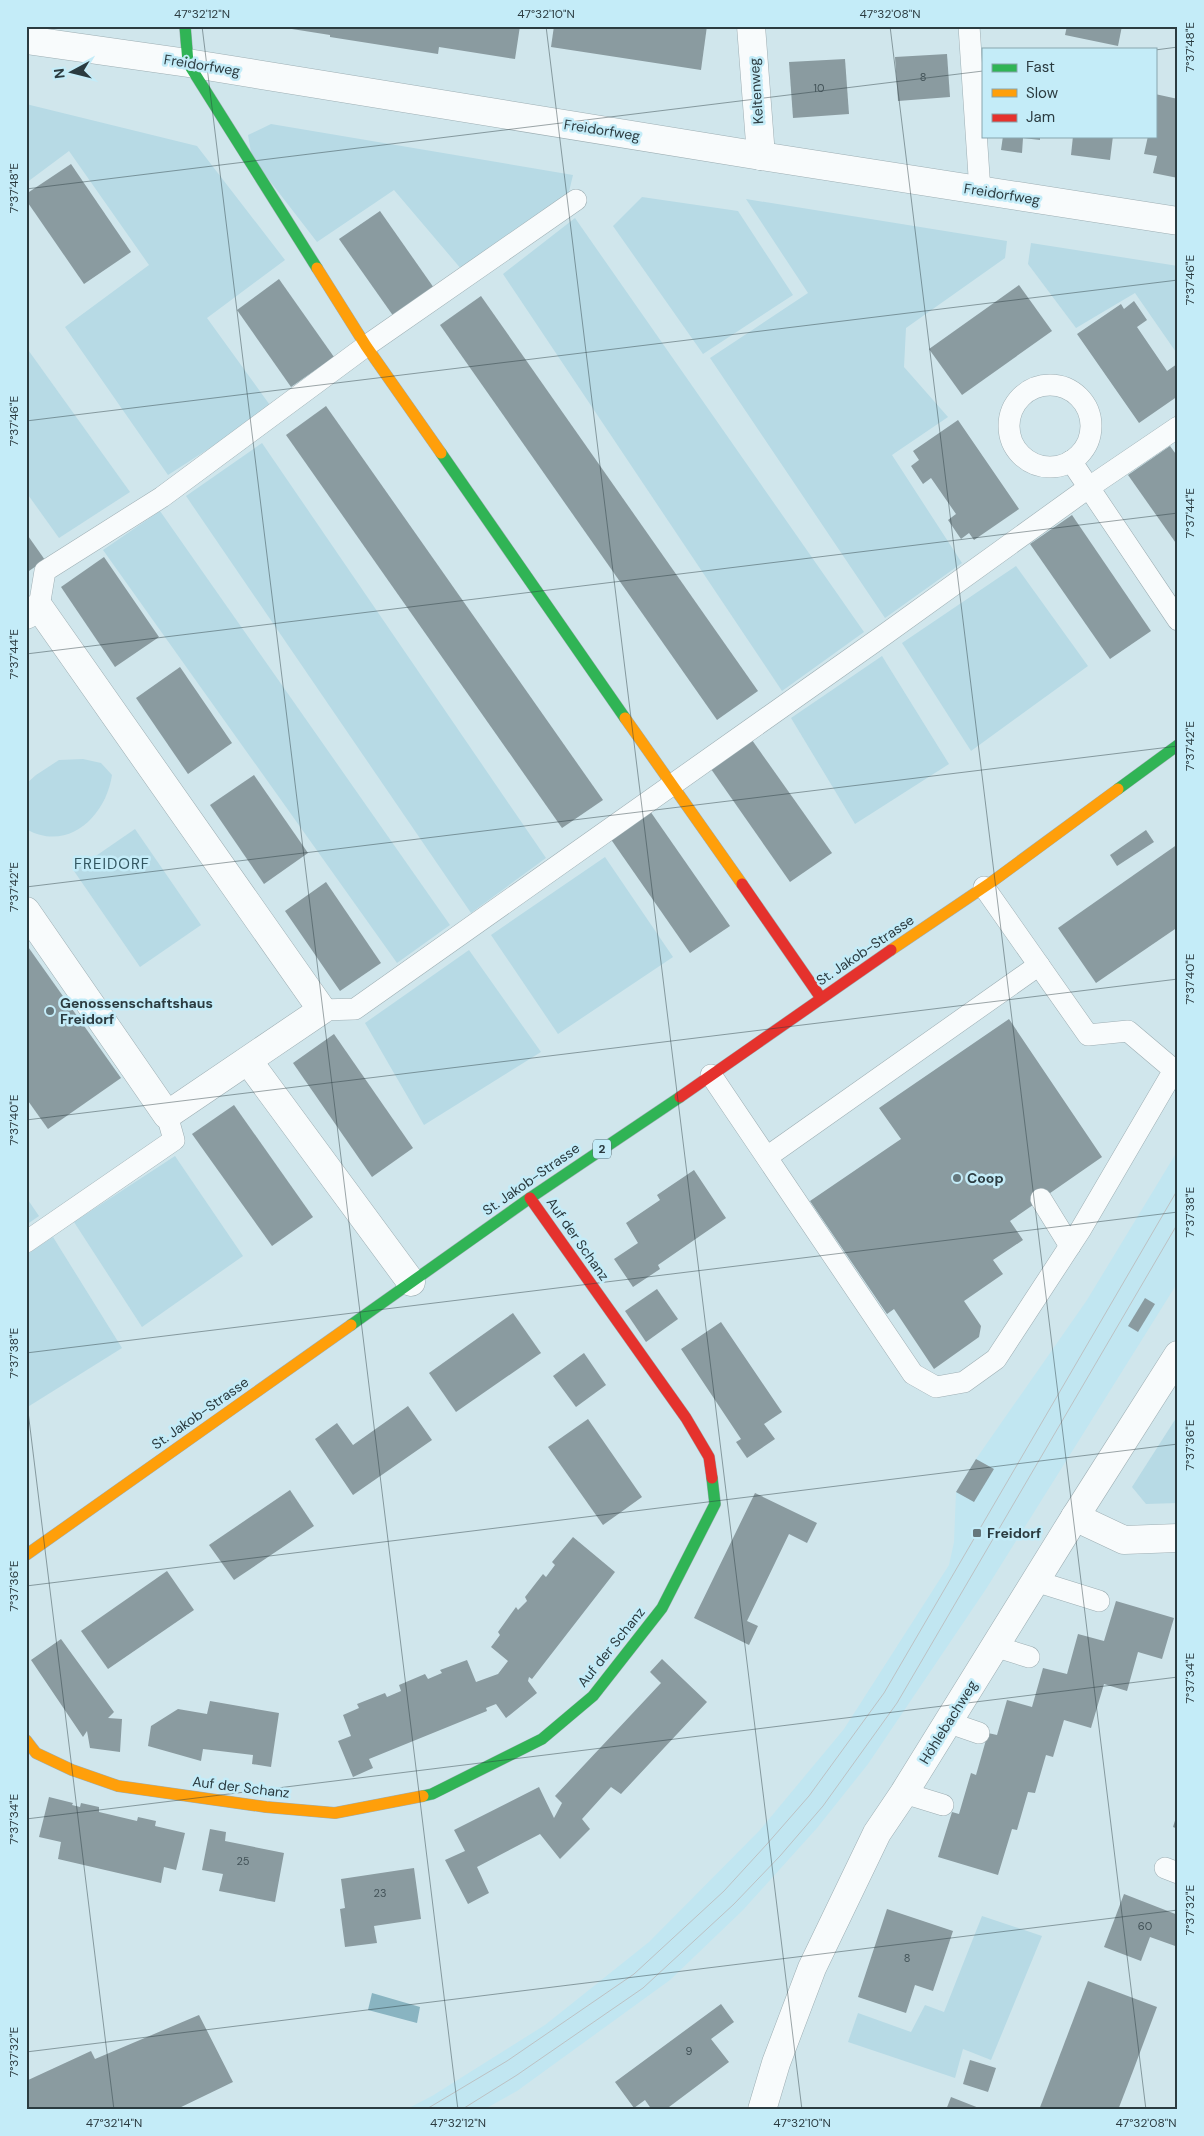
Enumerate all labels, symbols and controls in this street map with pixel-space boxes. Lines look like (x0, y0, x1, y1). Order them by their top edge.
text: 47°32'12"N (174, 6, 230, 22)
text: 47°32'10"N (517, 6, 575, 22)
text: 47°32'08"N (859, 6, 921, 22)
text: 7°37'48"E (1182, 22, 1198, 72)
north arrow (48, 48, 98, 98)
legend (982, 48, 1156, 138)
street label: Freidorfweg (163, 50, 242, 80)
street label: Keltenweg (745, 57, 767, 125)
text: Fast (1026, 57, 1055, 77)
text: N (50, 67, 69, 80)
house number: 8 (920, 70, 926, 84)
house number: 10 (814, 81, 824, 95)
text: Slow (1026, 83, 1059, 103)
text: Jam (1026, 107, 1055, 127)
street label: Freidorfweg (563, 115, 642, 145)
text: 7°37'48"E (6, 163, 22, 213)
street label: Freidorfweg (963, 179, 1042, 209)
text: 7°37'46"E (1182, 255, 1198, 305)
text: 7°37'46"E (6, 396, 22, 446)
text: 7°37'44"E (1182, 488, 1198, 538)
text: 7°37'44"E (6, 629, 22, 679)
text: 7°37'42"E (1182, 721, 1198, 771)
district label: FREIDORF (74, 854, 150, 874)
text: 7°37'42"E (6, 862, 22, 912)
street label: St. Jakob-Strasse (813, 911, 917, 989)
text: 7°37'40"E (1182, 953, 1198, 1005)
place label: Genossenschaftshaus Freidorf (60, 994, 213, 1028)
marker: Genossenschaftshaus Freidorf (44, 1005, 56, 1017)
text: 7°37'40"E (6, 1094, 22, 1146)
street label: St. Jakob-Strasse (479, 1139, 583, 1219)
road number: 2 (593, 1140, 611, 1158)
place label: Coop (967, 1169, 1004, 1187)
marker: Coop (951, 1172, 963, 1184)
text: 7°37'38"E (1182, 1186, 1198, 1237)
street label: Auf der Schanz (543, 1194, 613, 1284)
text: 7°37'38"E (6, 1327, 22, 1378)
street label: St. Jakob-Strasse (148, 1373, 252, 1453)
text: 7°37'36"E (1182, 1419, 1198, 1471)
place label: Freidorf (987, 1524, 1041, 1542)
marker: Freidorf (971, 1527, 983, 1539)
text: 7°37'36"E (6, 1560, 22, 1612)
street label: Auf der Schanz (573, 1603, 649, 1691)
text: 7°37'34"E (1182, 1652, 1198, 1703)
street label: Höhlebachweg (915, 1677, 981, 1767)
street label: Auf der Schanz (192, 1772, 290, 1802)
text: 7°37'34"E (6, 1793, 22, 1844)
house number: 25 (236, 1854, 250, 1868)
text: 7°37'32"E (1182, 1885, 1198, 1935)
house number: 23 (374, 1886, 386, 1900)
house number: 60 (1138, 1919, 1152, 1933)
house number: 8 (904, 1951, 910, 1965)
text: 7°37'32"E (6, 2027, 22, 2077)
house number: 9 (686, 2044, 693, 2058)
text: 47°32'14"N (86, 2115, 142, 2131)
text: 47°32'12"N (430, 2115, 486, 2131)
text: 47°32'10"N (773, 2115, 831, 2131)
text: 47°32'08"N (1115, 2115, 1177, 2131)

